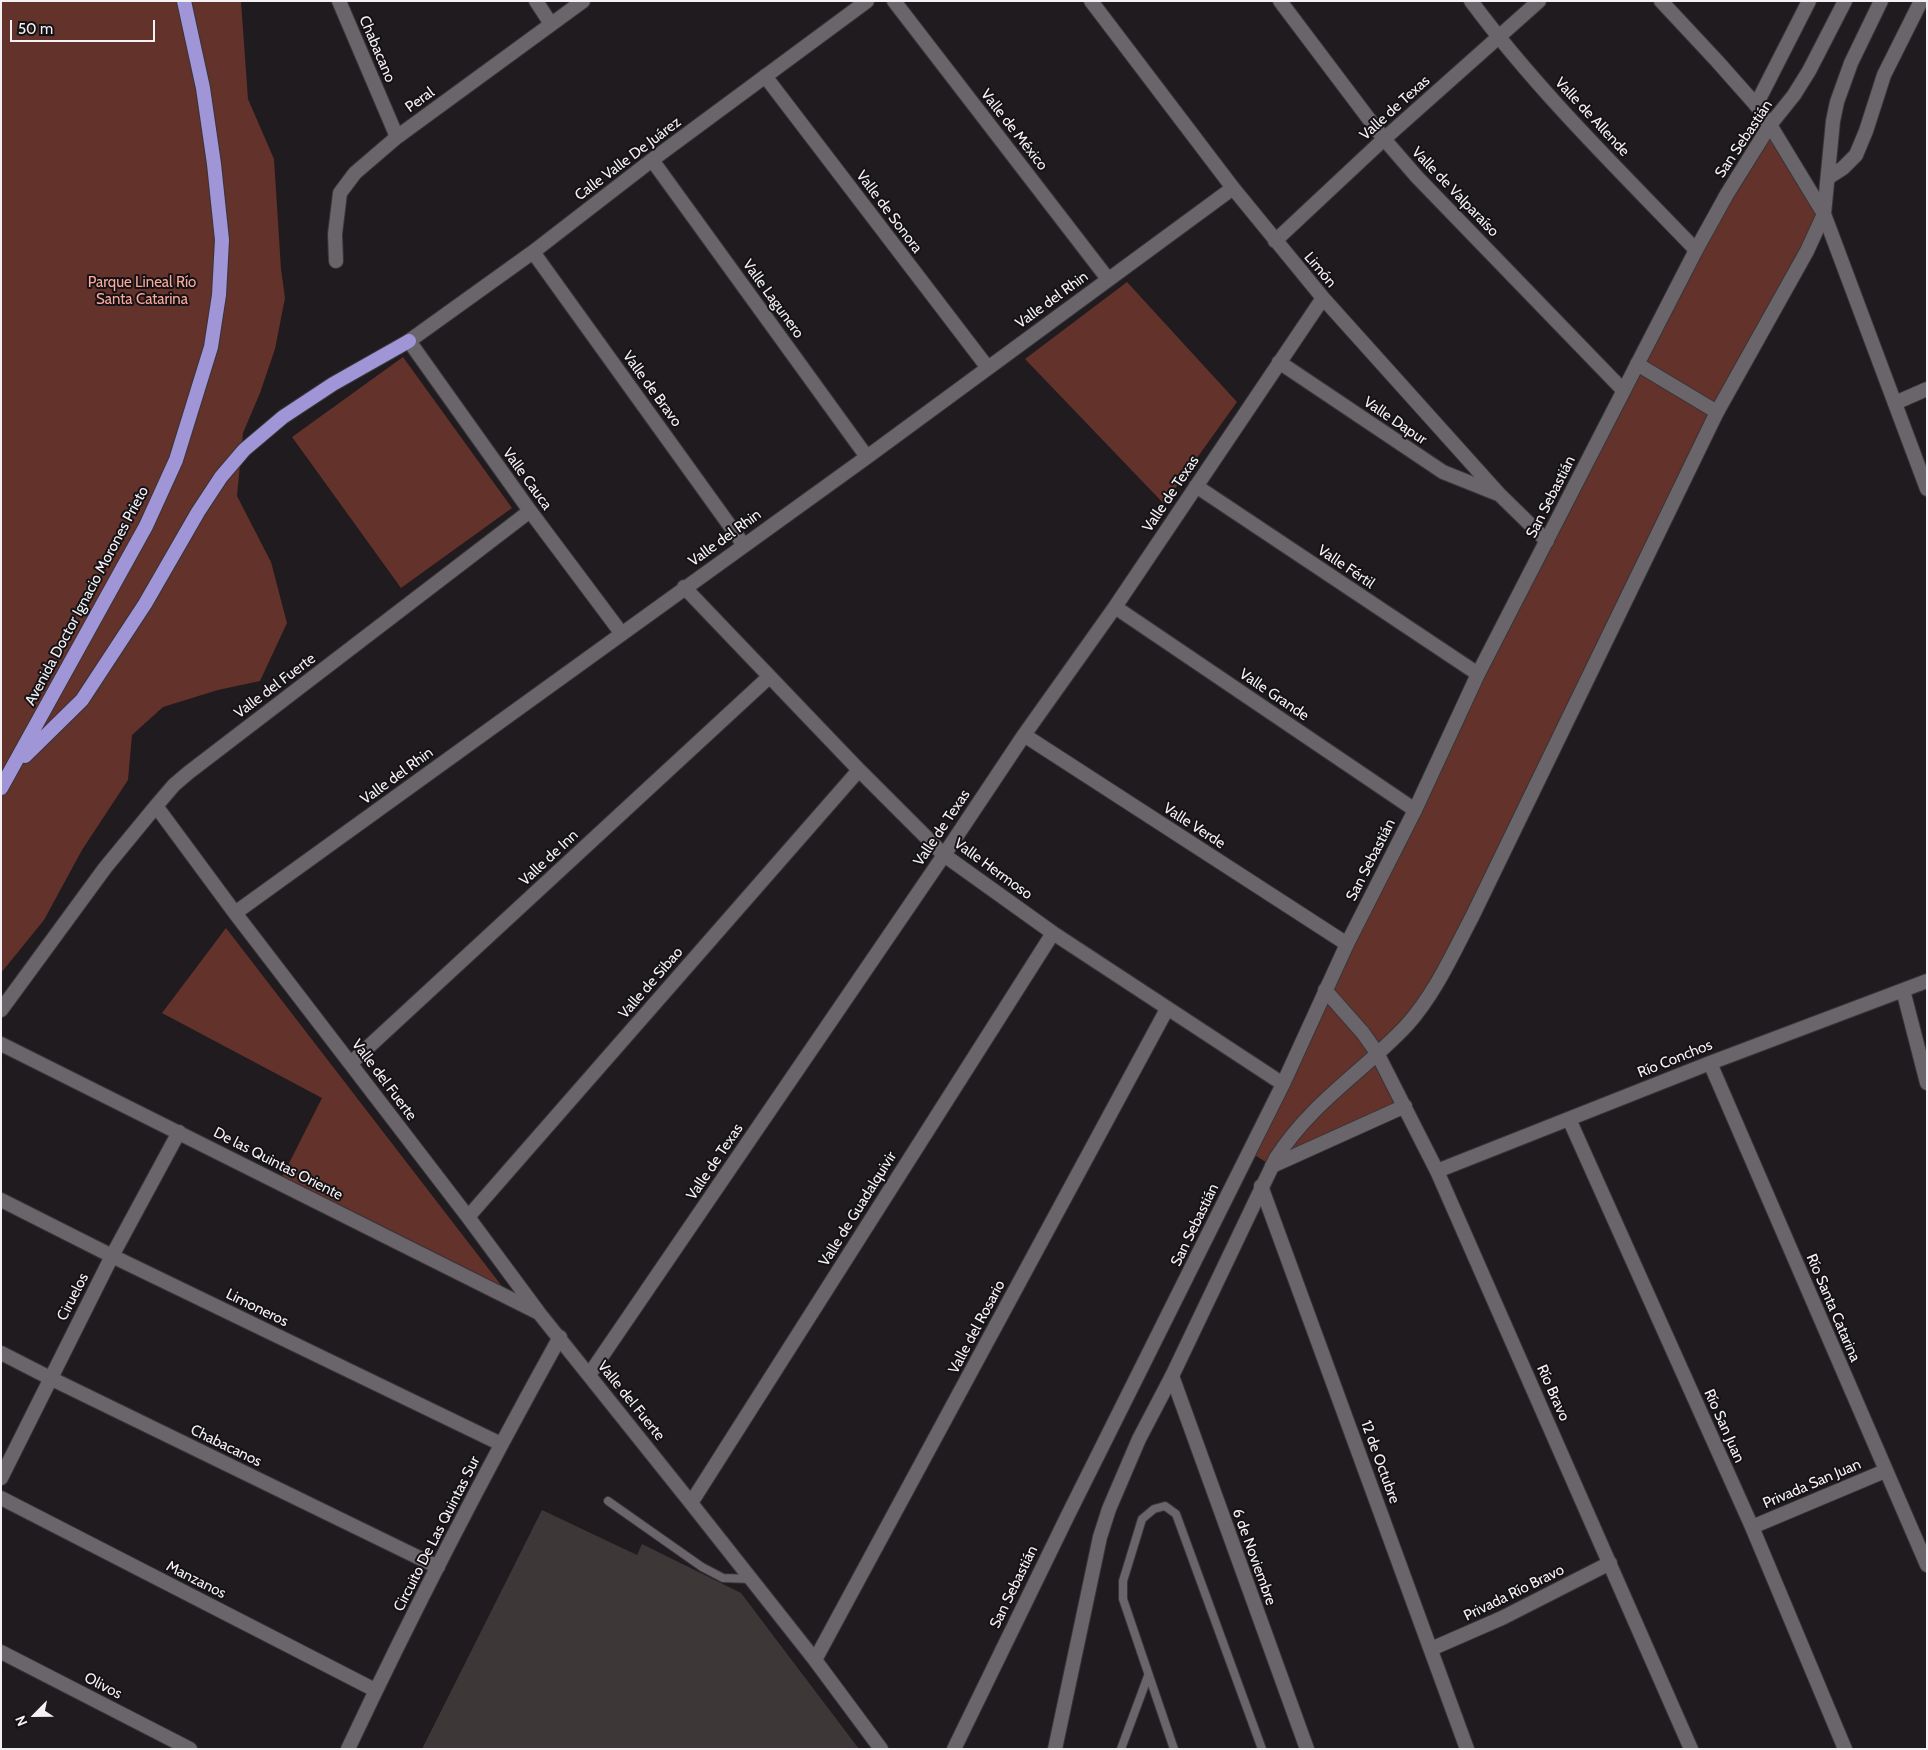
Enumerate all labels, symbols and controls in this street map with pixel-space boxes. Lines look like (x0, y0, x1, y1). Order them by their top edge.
scale bar (12, 10, 158, 42)
street label: Chabacano (355, 13, 399, 85)
text: 50 m (18, 20, 53, 38)
street label: Valle de Texas (1356, 72, 1434, 144)
street label: Valle de Allende (1551, 74, 1633, 160)
street label: Peral (402, 83, 438, 117)
street label: Valle de México (977, 86, 1051, 174)
street label: San Sebastián (1711, 97, 1777, 181)
street label: Calle Valle De Juárez (571, 113, 685, 205)
street label: Valle de Valparaíso (1408, 143, 1502, 241)
street label: Valle de Sonora (852, 167, 926, 257)
street label: Limón (1300, 249, 1340, 291)
street label: Valle Lagunero (738, 256, 808, 342)
street label: Valle del Rhin (1012, 268, 1092, 332)
park label: Parque Lineal Río Santa Catarina (88, 274, 196, 309)
street label: Valle de Bravo (619, 348, 685, 430)
street label: Valle Dapur (1360, 393, 1430, 449)
street label: Valle Cauca (499, 445, 555, 513)
street label: Valle de Texas (1139, 452, 1203, 536)
street label: San Sebastián (1523, 453, 1579, 541)
street label: Avenida Doctor Ignacio Morones Prieto (21, 483, 153, 709)
street label: Valle del Rhin (685, 506, 765, 570)
street label: Valle Fértil (1314, 541, 1378, 593)
street label: Valle del Fuerte (231, 650, 319, 722)
street label: Valle Grande (1236, 665, 1312, 725)
street label: Valle del Rhin (357, 744, 437, 808)
street label: Valle de Texas (910, 786, 974, 870)
street label: Valle Verde (1160, 799, 1228, 853)
street label: San Sebastián (1343, 816, 1399, 904)
street label: Valle de Inn (516, 826, 582, 890)
street label: Valle Hermoso (950, 835, 1036, 903)
street label: Valle de Sibao (615, 944, 687, 1022)
street label: Valle del Fuerte (348, 1036, 420, 1124)
street label: Río Conchos (1635, 1036, 1715, 1082)
street label: Valle de Texas (683, 1120, 747, 1204)
street label: De las Quintas Oriente (210, 1124, 346, 1204)
street label: Valle de Guadalquivir (815, 1148, 901, 1270)
street label: San Sebastián (1167, 1181, 1223, 1269)
street label: Río Santa Catarina (1802, 1251, 1864, 1365)
street label: Ciruelos (53, 1270, 93, 1324)
street label: Valle del Rosario (945, 1277, 1009, 1377)
street label: Limoneros (223, 1285, 291, 1331)
street label: Valle del Fuerte (594, 1358, 668, 1444)
street label: Río Bravo (1533, 1362, 1573, 1424)
street label: Río San Juan (1700, 1386, 1748, 1466)
street label: 12 de Octubre (1357, 1418, 1403, 1506)
street label: Chabacanos (187, 1421, 265, 1471)
street label: Circuito De Las Quintas Sur (390, 1453, 484, 1615)
street label: Privada San Juan (1760, 1455, 1864, 1513)
street label: 6 de Noviembre (1228, 1506, 1280, 1608)
street label: San Sebastián (986, 1543, 1042, 1631)
street label: Manzanos (163, 1557, 229, 1603)
street label: Privada Río Bravo (1461, 1561, 1567, 1625)
street label: Olivos (81, 1669, 125, 1703)
north arrow (10, 1690, 60, 1740)
text: N (11, 1713, 31, 1729)

